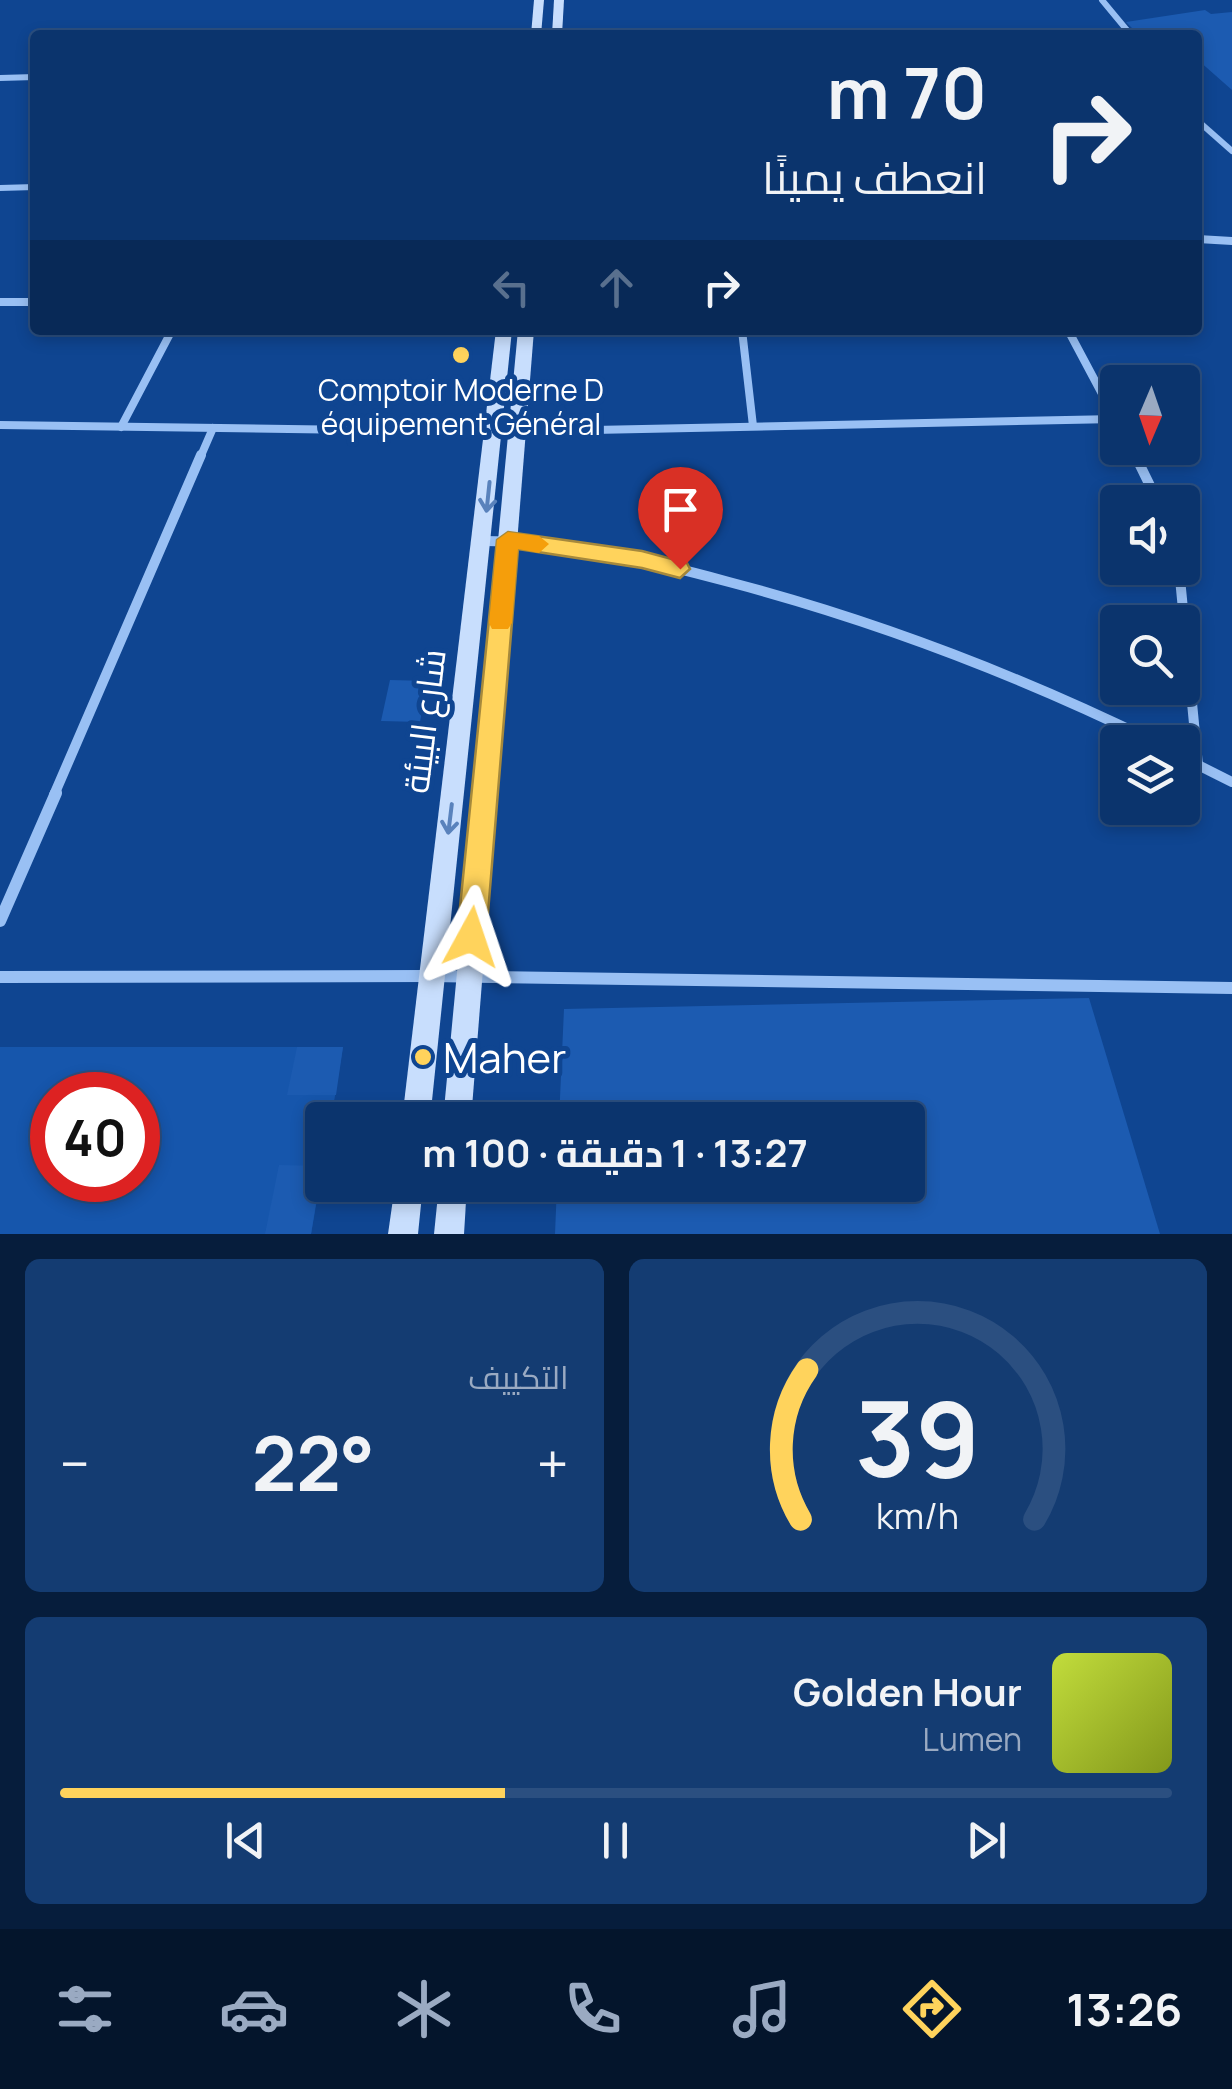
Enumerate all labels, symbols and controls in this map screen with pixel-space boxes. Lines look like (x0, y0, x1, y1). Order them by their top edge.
text: 70 m (827, 44, 987, 140)
icon: right (1022, 70, 1152, 200)
text: انعطف يمينًا (762, 146, 987, 208)
icon: left (484, 260, 539, 315)
icon: ahead (589, 260, 644, 315)
icon: right (694, 260, 749, 315)
marker: Comptoir Moderne D équipement Général (450, 344, 472, 366)
north arrow (1100, 365, 1200, 465)
map controls (1100, 365, 1200, 825)
place label: Comptoir Moderne D équipement Général (318, 369, 604, 444)
pin (638, 467, 723, 570)
one-way arrow (478, 480, 497, 512)
icon: arrive (653, 482, 708, 537)
button: sound (1100, 485, 1200, 585)
button: search (1100, 605, 1200, 705)
street label: شارع البيئة (391, 646, 457, 796)
button: layers (1100, 725, 1200, 825)
one-way arrow (440, 803, 459, 835)
position arrow (419, 885, 523, 989)
place label: Maher (443, 1028, 566, 1086)
marker: Maher (412, 1046, 434, 1068)
speed limit sign: 40 (30, 1072, 160, 1202)
text: 13:27 · 1 دقيقة · 100 m (422, 1126, 808, 1178)
text: التكييف (468, 1355, 569, 1399)
text: 39 (855, 1366, 980, 1508)
text: 22° (252, 1411, 375, 1514)
text: − (60, 1425, 90, 1501)
text: + (537, 1425, 569, 1501)
text: km/h (876, 1491, 959, 1540)
text: Golden Hour (793, 1665, 1022, 1717)
text: Lumen (922, 1717, 1022, 1761)
icon: previous (218, 1813, 273, 1868)
icon: pause (588, 1813, 643, 1868)
icon: next (959, 1813, 1014, 1868)
icon: filters (50, 1974, 120, 2044)
icon: car (219, 1974, 289, 2044)
icon: climate (389, 1974, 459, 2044)
icon: phone (558, 1974, 628, 2044)
icon: music (727, 1974, 797, 2044)
icon: directions (897, 1974, 967, 2044)
text: 13:26 (1066, 1978, 1182, 2040)

